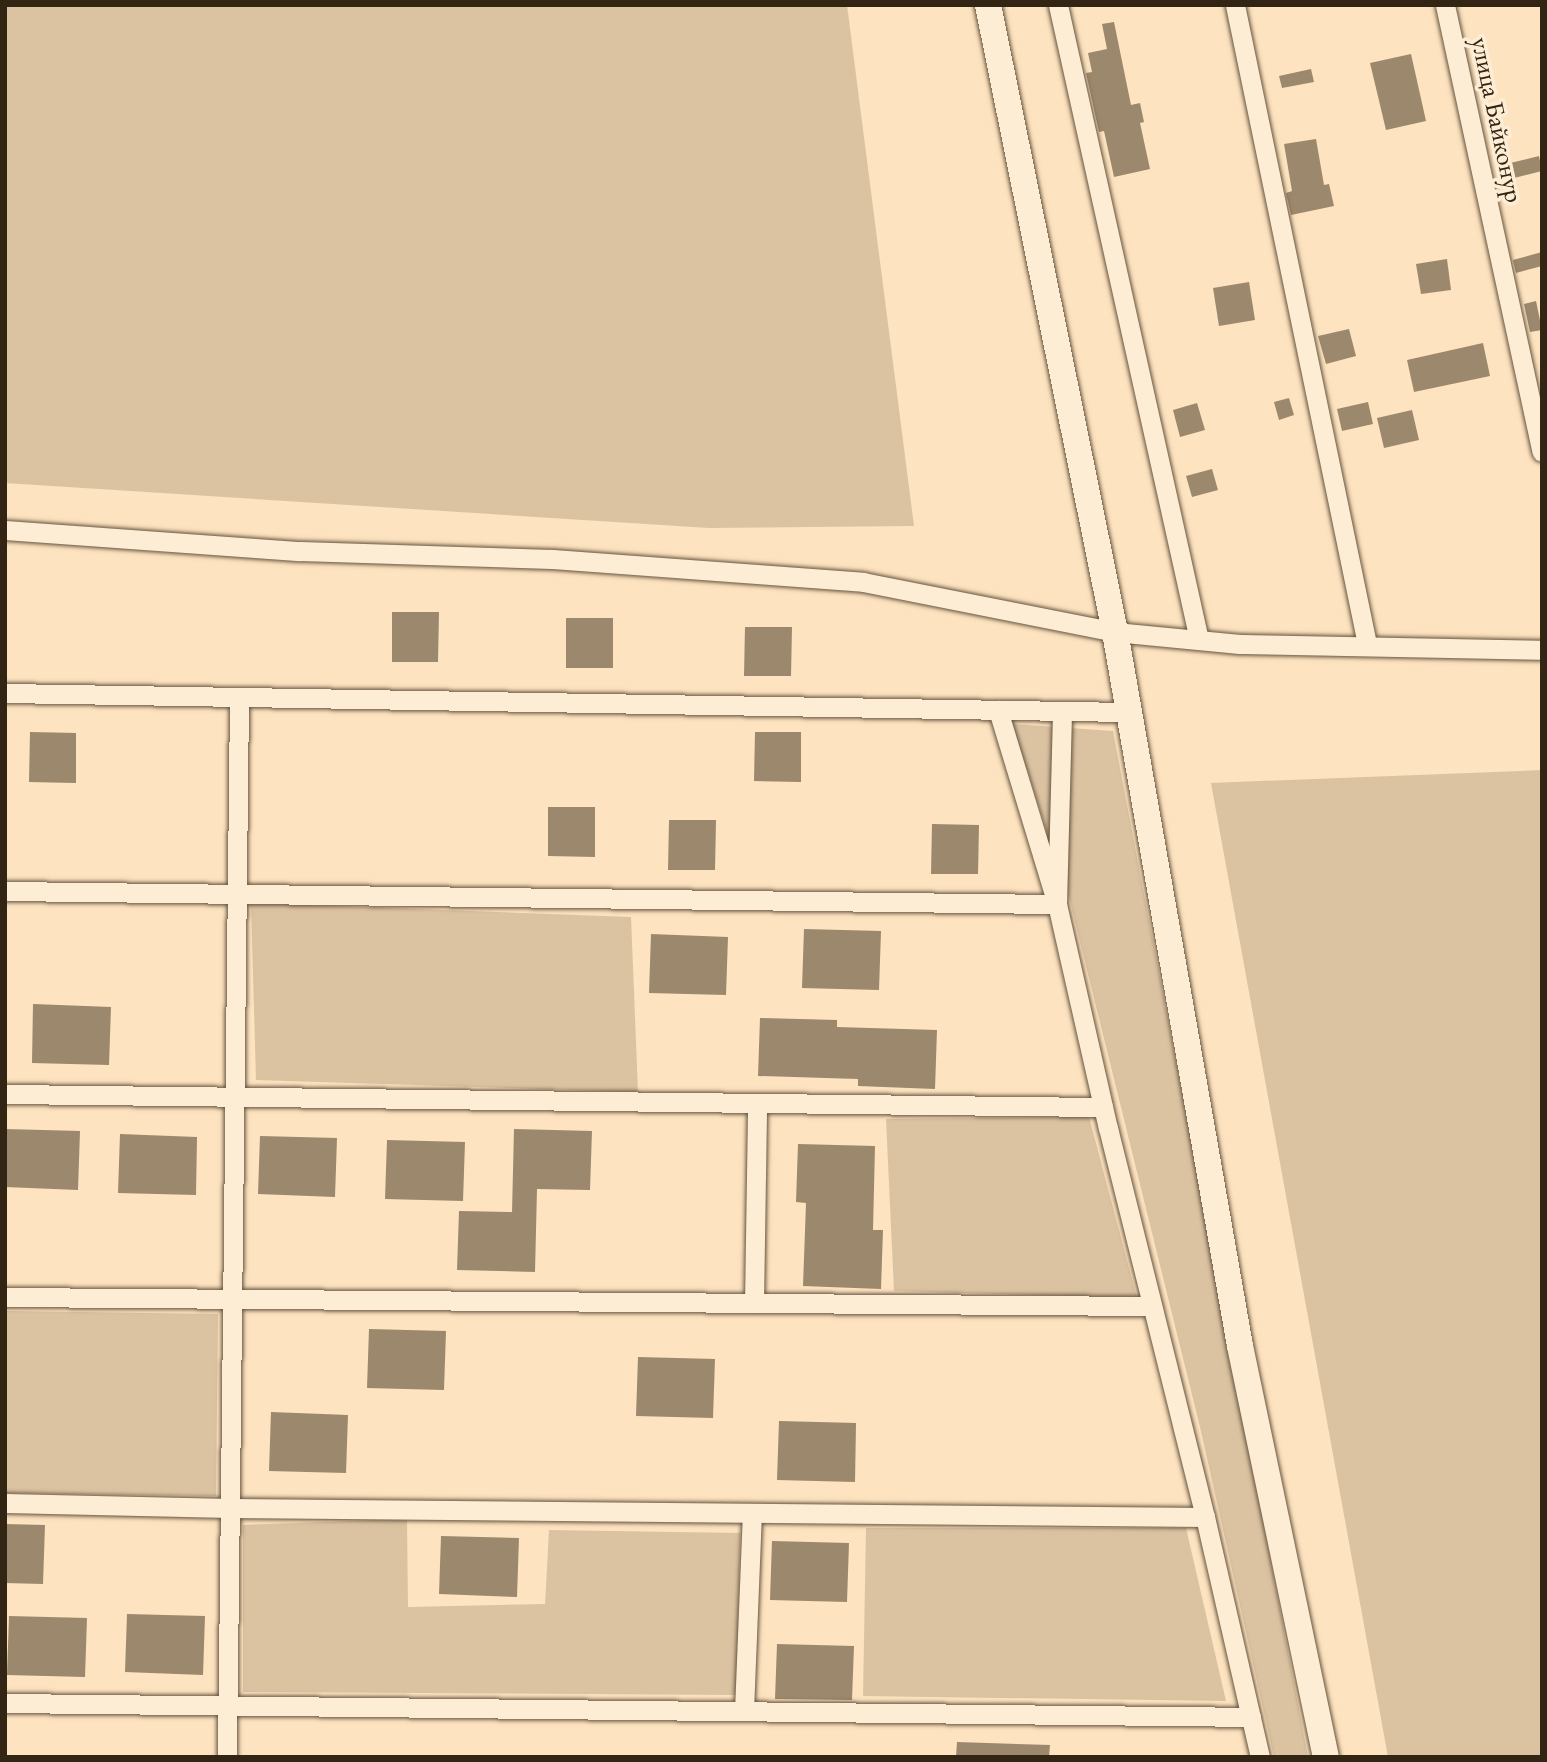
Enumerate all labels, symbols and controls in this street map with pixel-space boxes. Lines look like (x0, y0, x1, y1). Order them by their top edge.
street label: улица Байконур (1464, 34, 1530, 206)

